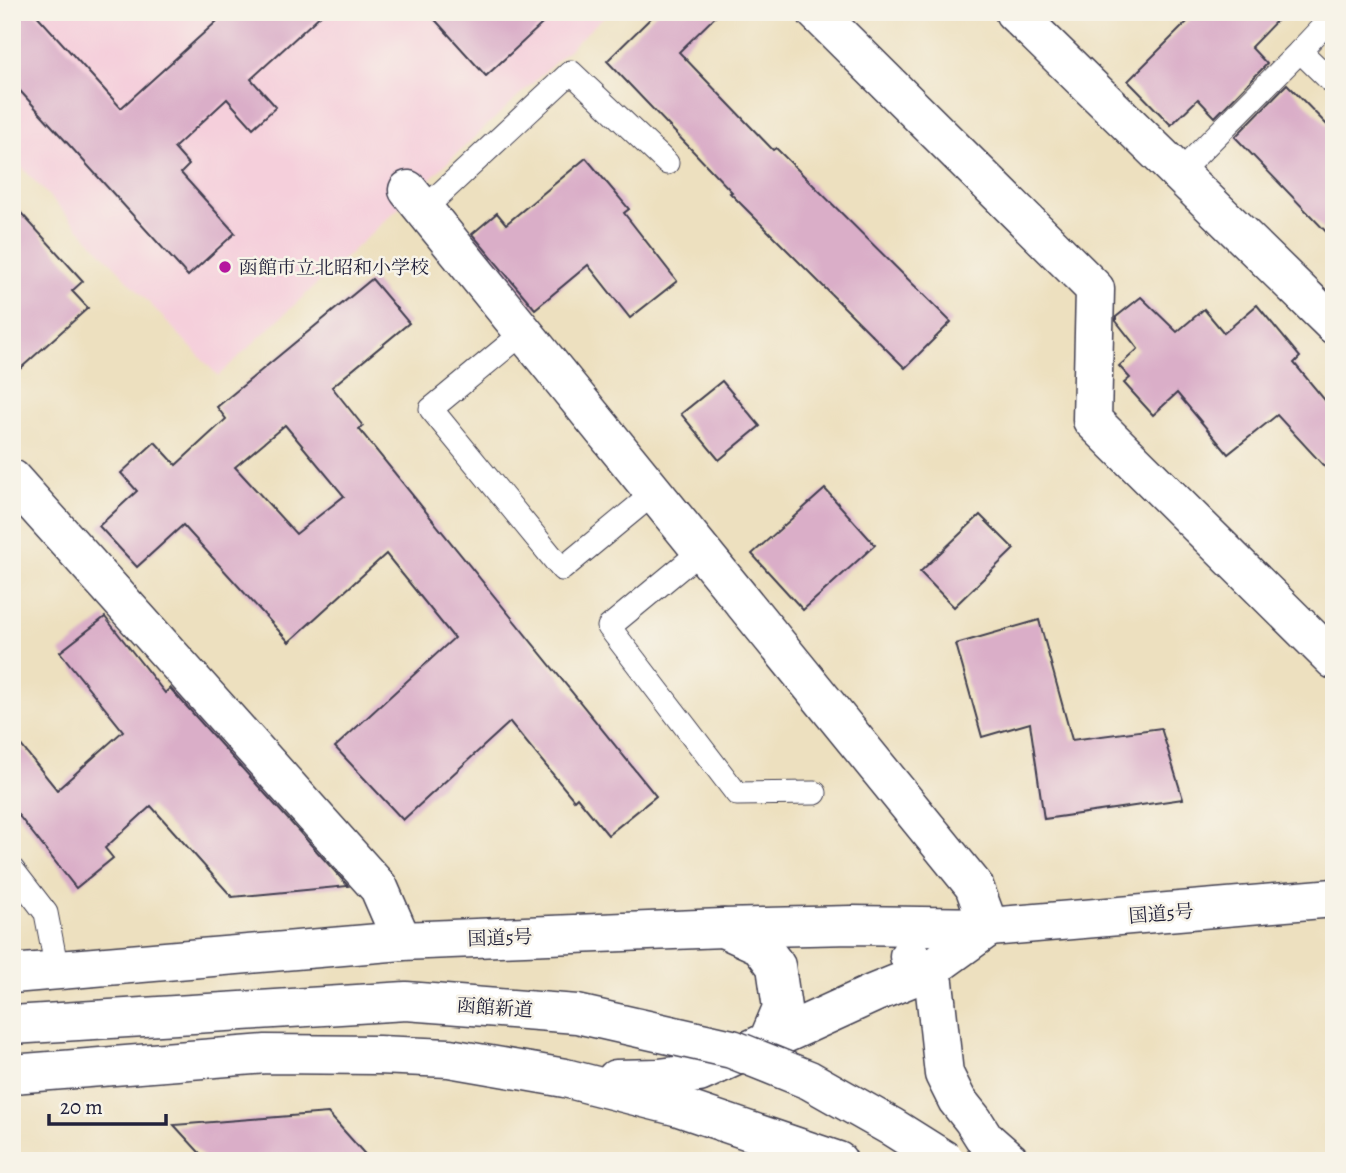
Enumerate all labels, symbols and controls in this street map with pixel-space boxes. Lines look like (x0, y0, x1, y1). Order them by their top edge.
place label: 函館市立北昭和小学校 (239, 255, 429, 281)
marker: 函館市立北昭和小学校 (217, 259, 233, 275)
street label: 国道5号 (1127, 898, 1195, 930)
street label: 国道5号 (467, 924, 533, 952)
street label: 函館新道 (456, 992, 534, 1024)
scale bar (49, 1082, 166, 1126)
text: 20 m (60, 1093, 103, 1121)

